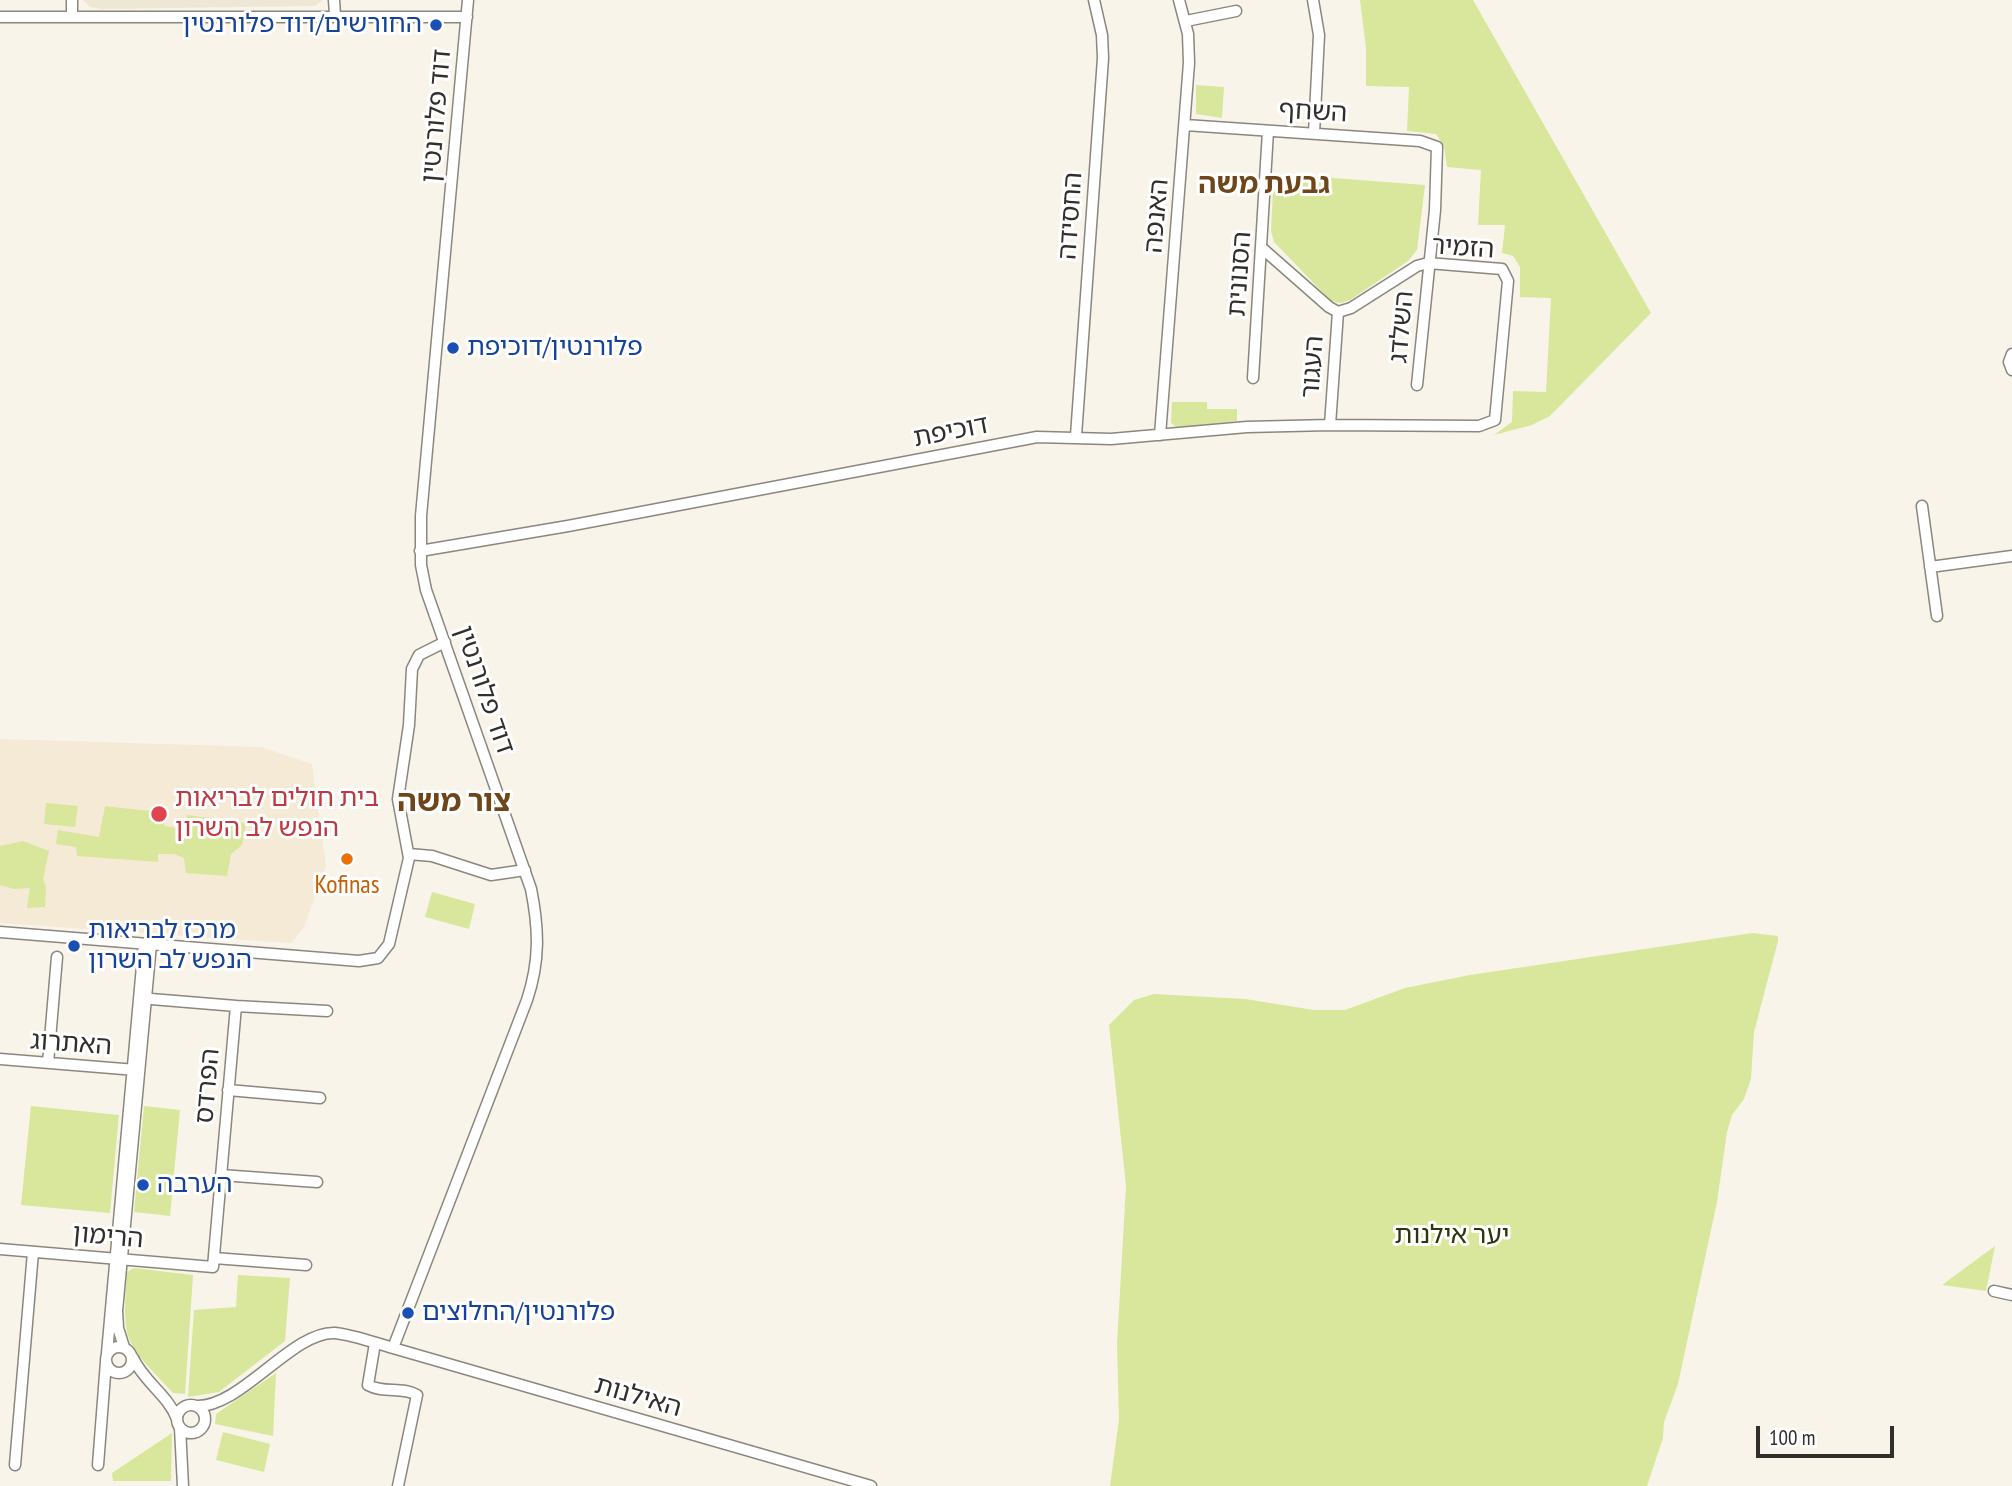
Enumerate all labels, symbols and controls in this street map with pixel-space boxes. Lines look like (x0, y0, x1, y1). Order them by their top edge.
place label: החורשים/דוד פלורנטין (182, 9, 422, 41)
marker: החורשים/דוד פלורנטין (428, 17, 444, 33)
street label: דוד פלורנטין (416, 48, 458, 184)
street label: השחף (1278, 95, 1348, 129)
district label: גבעת משה (1198, 168, 1330, 202)
street label: החסידה (1052, 171, 1090, 261)
street label: האנפה (1138, 178, 1176, 254)
street label: הסנונית (1221, 230, 1259, 318)
street label: הזמיר (1431, 230, 1495, 266)
street label: השלדג (1383, 289, 1421, 365)
place label: פלורנטין/דוכיפת (467, 332, 643, 364)
street label: העגור (1295, 335, 1331, 399)
marker: פלורנטין/דוכיפת (445, 340, 461, 356)
street label: דוכיפת (911, 409, 991, 455)
street label: דוד פלורנטין (447, 622, 521, 758)
place label: בית חולים לבריאות הנפש לב השרון (175, 783, 379, 844)
district label: צור משה (397, 784, 511, 820)
marker: בית חולים לבריאות הנפש לב השרון (149, 804, 169, 824)
marker: Kofinas (339, 851, 355, 867)
place label: Kofinas (315, 870, 379, 902)
place label: מרכז לבריאות הנפש לב השרון (88, 915, 252, 976)
marker: מרכז לבריאות הנפש לב השרון (66, 938, 82, 954)
street label: האתרוג (29, 1026, 113, 1062)
street label: הפרדס (189, 1047, 227, 1125)
place label: הערבה (157, 1169, 232, 1201)
marker: הערבה (135, 1177, 151, 1193)
street label: הרימון (71, 1218, 145, 1256)
park label: יער אילנות (1395, 1220, 1509, 1252)
place label: פלורנטין/החלוצים (422, 1297, 615, 1329)
marker: פלורנטין/החלוצים (400, 1305, 416, 1321)
street label: האילנות (591, 1370, 685, 1424)
scale bar (1760, 1412, 1898, 1456)
text: 100 m (1769, 1424, 1815, 1451)

